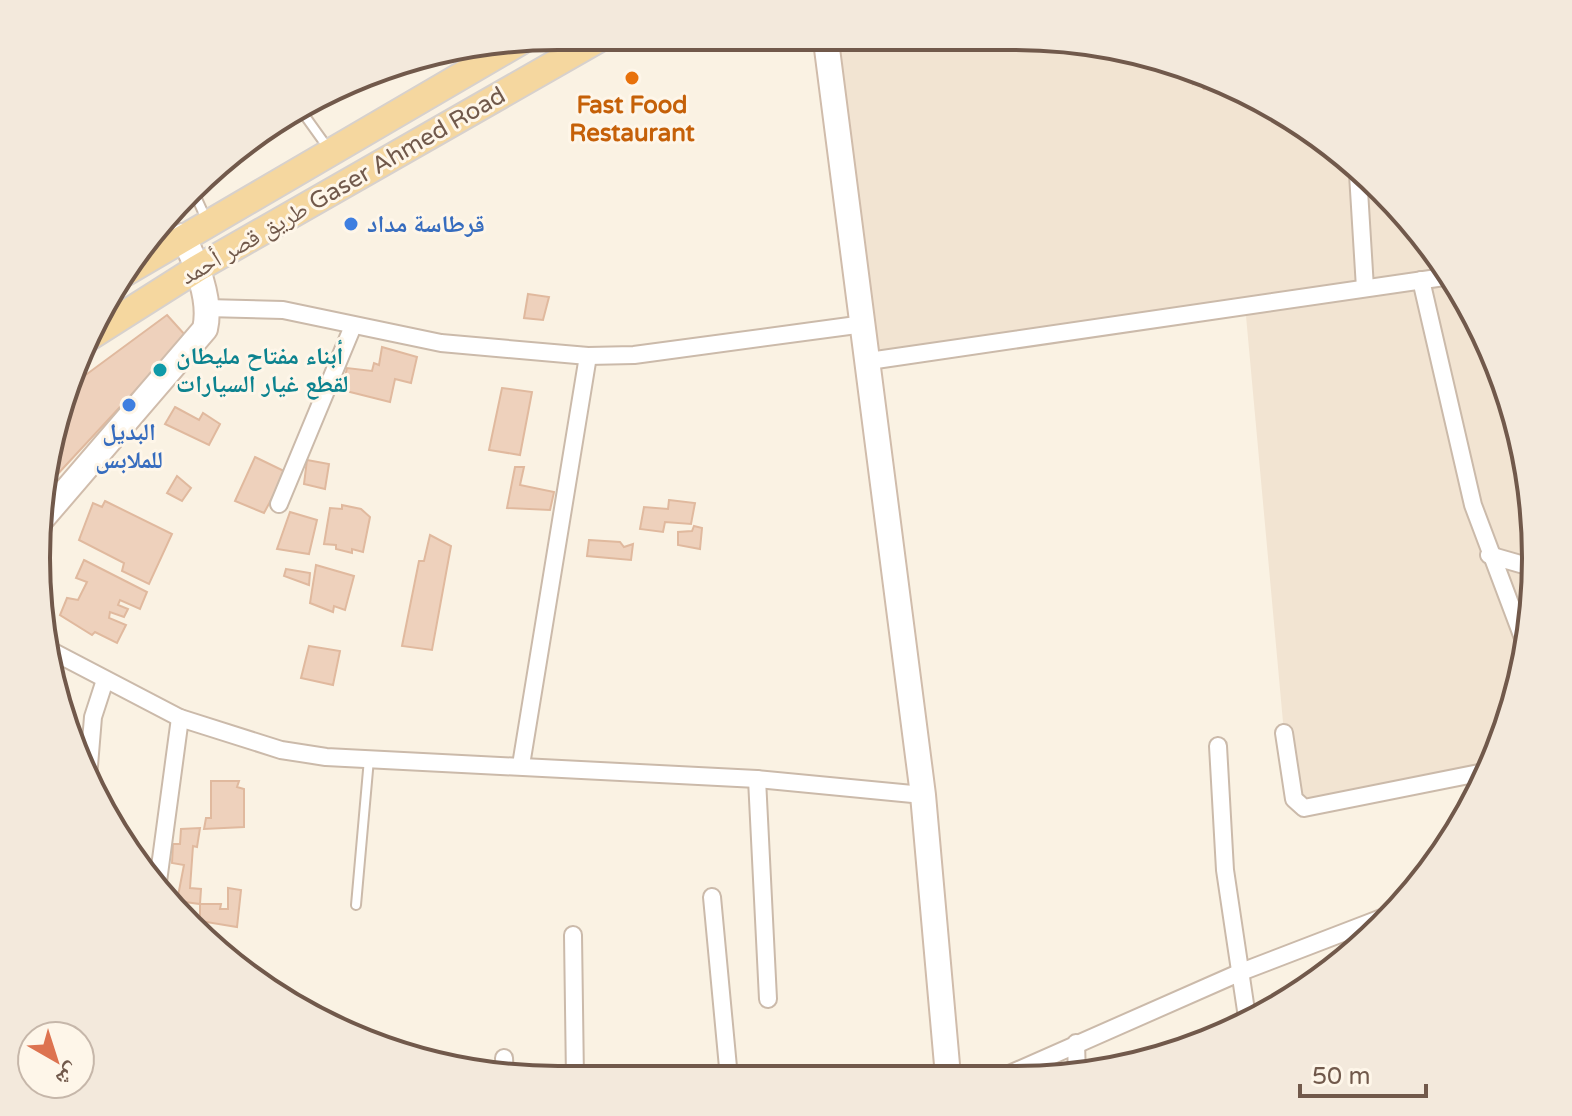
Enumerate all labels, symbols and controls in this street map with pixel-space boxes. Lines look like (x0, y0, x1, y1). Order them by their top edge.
marker: Fast Food Restaurant (623, 69, 641, 87)
street label: طريق قصر أحمد Gaser Ahmed Road (175, 81, 511, 291)
place label: Fast Food Restaurant (569, 91, 696, 148)
place label: قرطاسة مداد (367, 210, 485, 239)
marker: قرطاسة مداد (342, 215, 360, 233)
place label: أبناء مفتاح مليطان لقطع غيار السيارات (176, 339, 349, 400)
marker: أبناء مفتاح مليطان لقطع غيار السيارات (151, 361, 169, 379)
marker: البديل للملابس (120, 396, 138, 414)
place label: البديل للملابس (95, 418, 163, 475)
north arrow (16, 1020, 96, 1100)
scale bar (1300, 1048, 1426, 1098)
text: ش (51, 1057, 85, 1092)
text: 50 m (1312, 1062, 1370, 1091)

